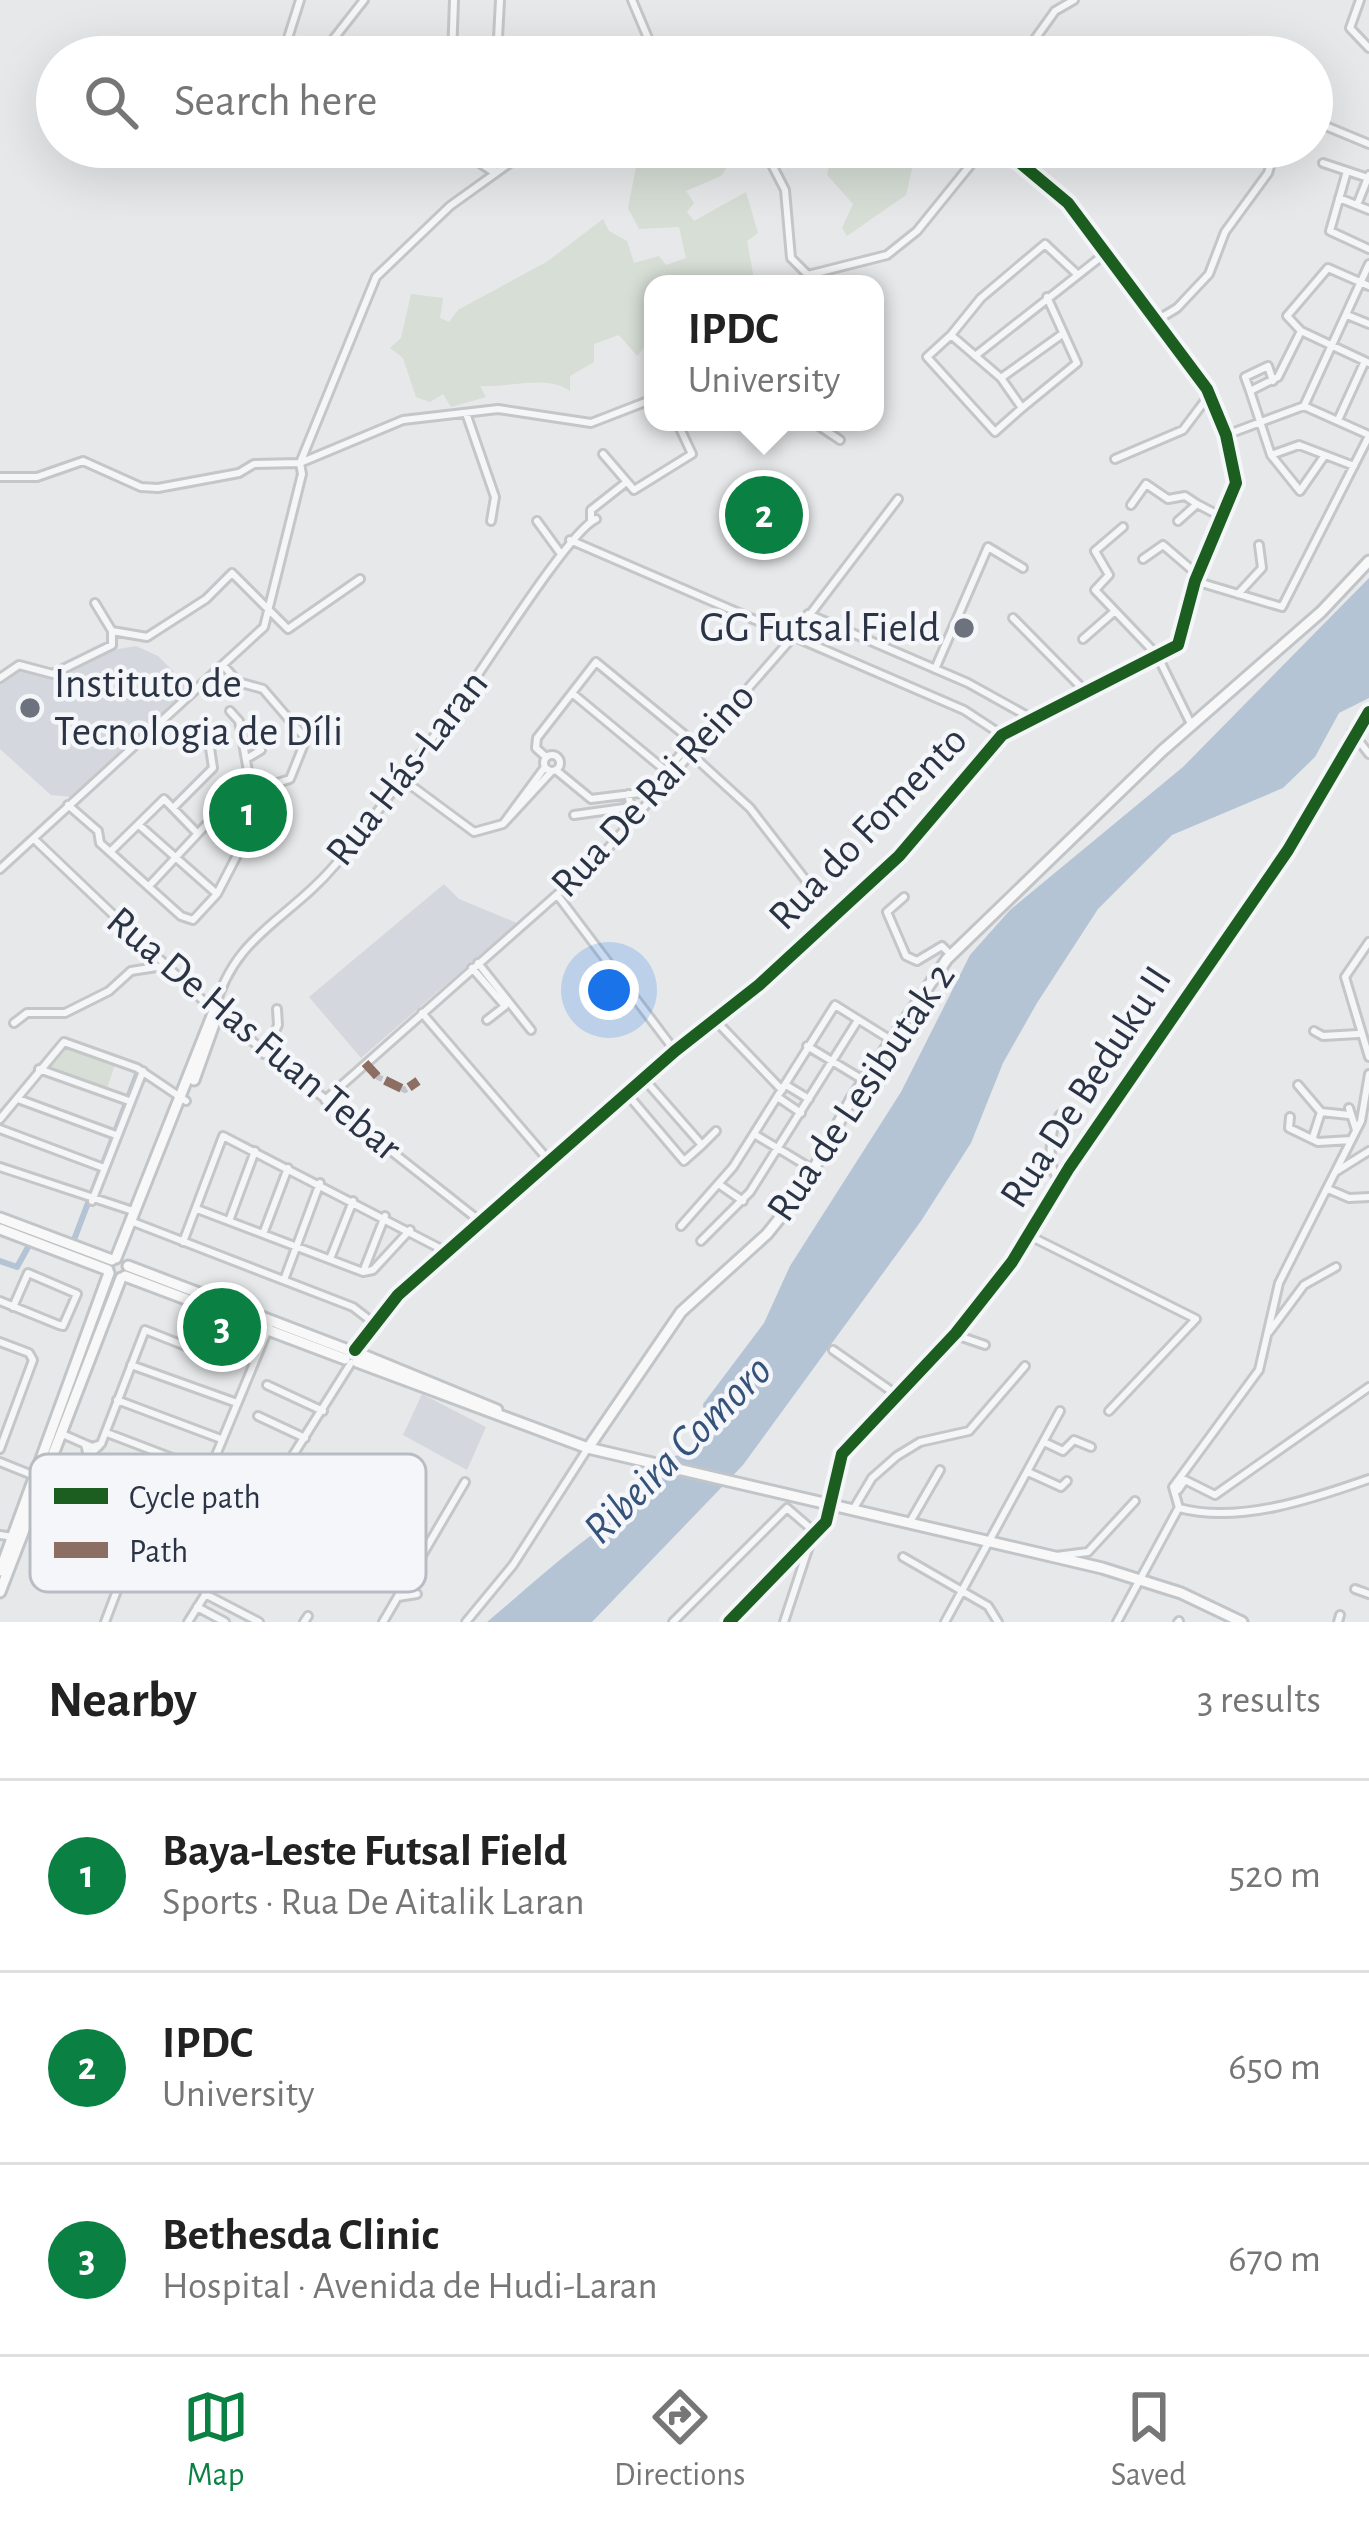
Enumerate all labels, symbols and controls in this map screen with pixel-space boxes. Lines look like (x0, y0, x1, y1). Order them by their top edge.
search box (36, 36, 1333, 168)
icon: search (78, 69, 144, 135)
text: Search here (174, 79, 377, 124)
popup (644, 275, 884, 431)
text: IPDC (688, 307, 779, 352)
text: University (688, 361, 840, 400)
pin: 2 (725, 470, 803, 560)
place label: GG Futsal Field (699, 607, 940, 649)
marker: GG Futsal Field (951, 615, 977, 641)
street label: Rua Hás-Laran (318, 662, 496, 874)
place label: Instituto de Tecnologia de Díli (54, 663, 343, 753)
street label: Rua De Rai Reino (543, 675, 763, 905)
marker: Instituto de Tecnologia de Díli (17, 695, 43, 721)
street label: Rua do Fomento (761, 718, 975, 938)
pin: 1 (209, 768, 287, 858)
street label: Rua De Has Fuan Tebar (99, 899, 410, 1169)
street label: Rua de Lesibutak 2 (759, 955, 963, 1229)
street label: Rua De Beduku II (993, 959, 1179, 1215)
your location (579, 960, 639, 1020)
pin: 3 (183, 1282, 261, 1372)
water label: Ribeira Comoro (575, 1347, 781, 1553)
legend (30, 1454, 426, 1592)
text: Cycle path (129, 1482, 261, 1515)
text: Path (129, 1536, 188, 1569)
text: Nearby (48, 1675, 197, 1726)
text: 3 results (1197, 1681, 1321, 1720)
text: Baya-Leste Futsal Field (162, 1829, 568, 1874)
text: 1 (80, 1856, 94, 1895)
text: 520 m (1229, 1856, 1321, 1895)
text: Sports · Rua De Aitalik Laran (162, 1883, 585, 1922)
text: IPDC (162, 2021, 253, 2066)
text: 2 (78, 2048, 96, 2087)
text: 650 m (1228, 2048, 1321, 2087)
text: University (162, 2075, 315, 2114)
text: Bethesda Clinic (162, 2213, 439, 2258)
text: 3 (79, 2240, 95, 2279)
text: 670 m (1228, 2240, 1321, 2279)
text: Hospital · Avenida de Hudi-Laran (162, 2267, 658, 2306)
tab: Map (183, 2384, 249, 2496)
tab: Directions (614, 2384, 745, 2496)
tab: Saved (1111, 2384, 1186, 2496)

